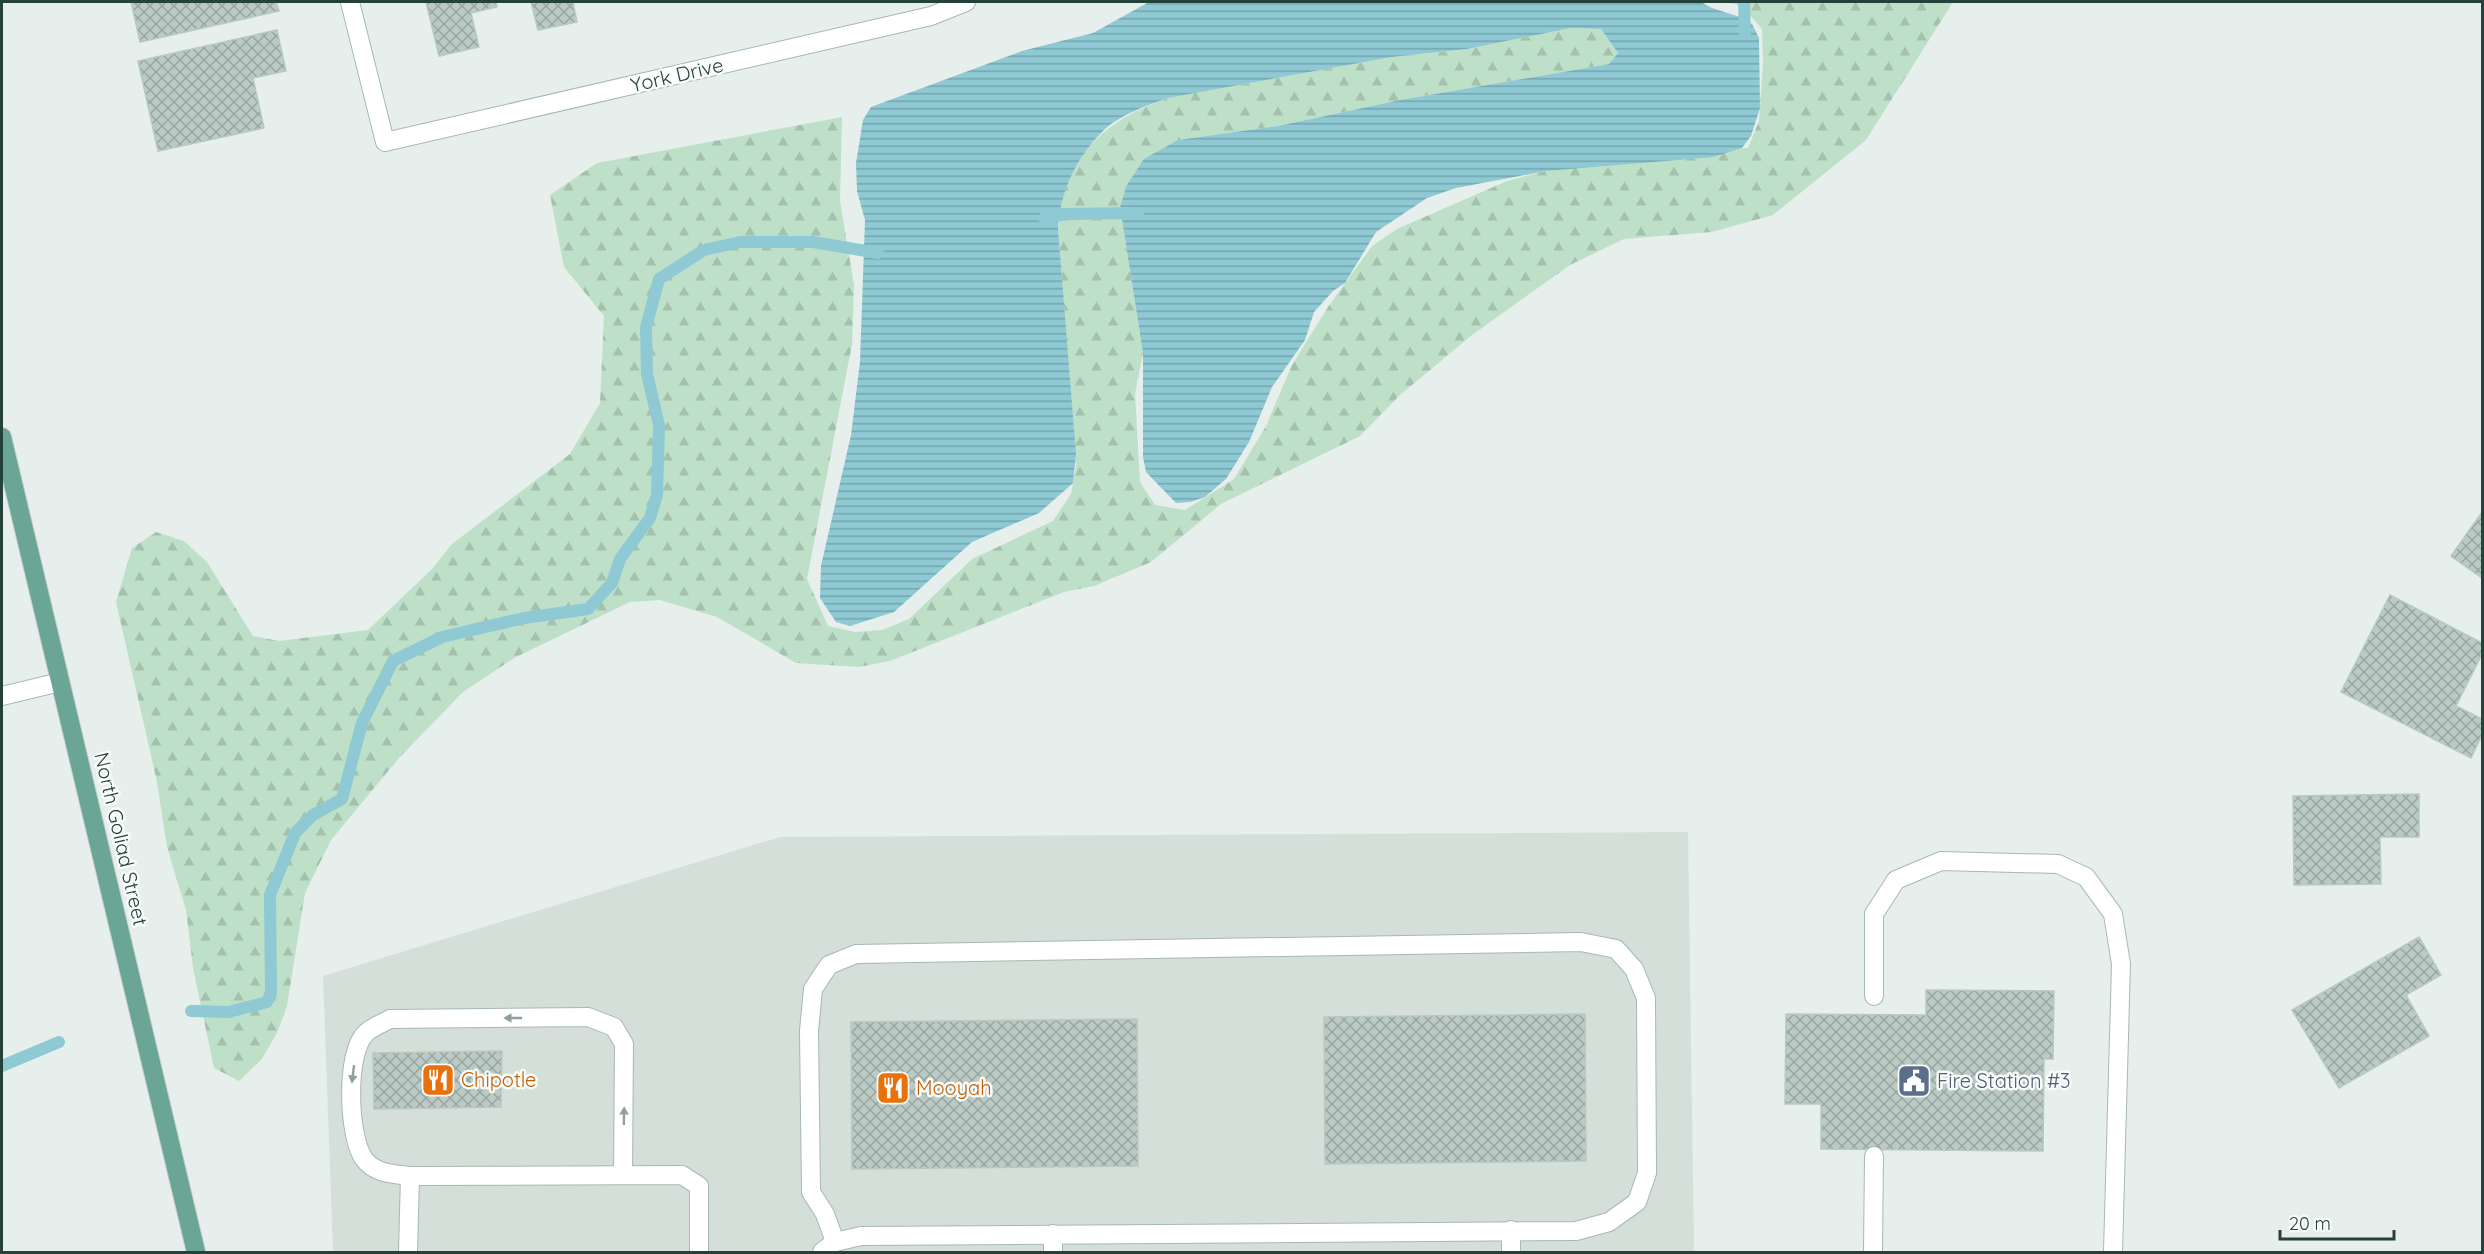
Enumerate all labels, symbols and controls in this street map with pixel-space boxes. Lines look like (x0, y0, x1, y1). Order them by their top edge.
street label: York Drive (628, 52, 726, 97)
street label: North Goliad Street (89, 750, 154, 928)
one-way arrow (503, 1013, 522, 1023)
restaurant icon: Chipotle (420, 1062, 456, 1098)
public building icon: Fire Station #3 (1896, 1063, 1932, 1099)
one-way arrow (348, 1065, 357, 1084)
place label: Chipotle (461, 1067, 536, 1092)
place label: Fire Station #3 (1937, 1068, 2070, 1093)
restaurant icon: Mooyah (875, 1070, 911, 1106)
place label: Mooyah (916, 1075, 992, 1100)
one-way arrow (619, 1107, 629, 1126)
scale bar (2280, 1203, 2394, 1241)
text: 20 m (2289, 1212, 2331, 1235)

